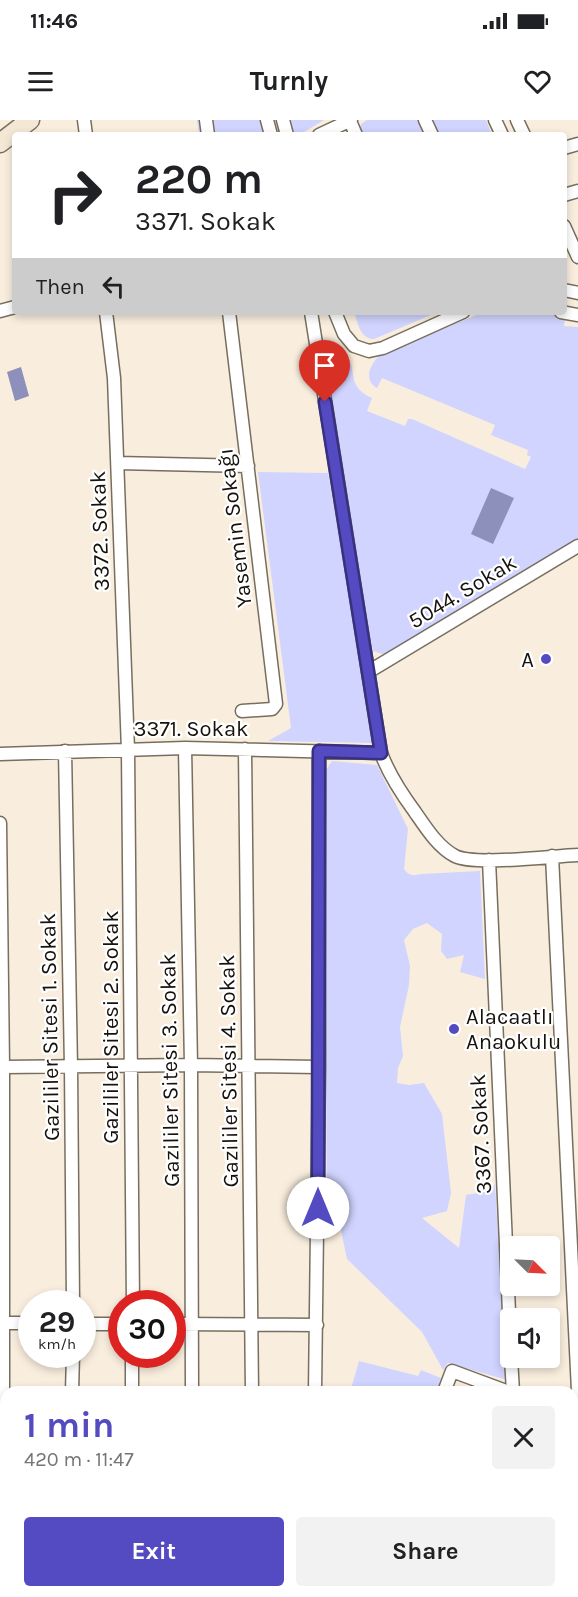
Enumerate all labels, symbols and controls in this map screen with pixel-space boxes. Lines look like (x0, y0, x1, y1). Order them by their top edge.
text: 11:46 (30, 8, 78, 34)
icon: menu (24, 65, 57, 98)
text: Turnly (250, 65, 328, 97)
icon: heart (521, 65, 554, 98)
text: 220 m (135, 154, 263, 204)
icon: right (36, 156, 114, 234)
text: 3371. Sokak (135, 205, 276, 237)
icon: left (97, 270, 130, 303)
text: Then (36, 274, 85, 300)
pin (299, 340, 350, 402)
icon: arrive (308, 349, 341, 382)
street label: Yasemin Sokağı (212, 447, 258, 609)
street label: 3372. Sokak (85, 470, 115, 592)
street label: 5044. Sokak (404, 549, 521, 634)
place label: A (521, 647, 534, 673)
marker: A (539, 652, 553, 666)
street label: 3371. Sokak (134, 716, 248, 742)
street label: Gazililer Sitesi 2. Sokak (98, 910, 124, 1144)
street label: Gazililer Sitesi 1. Sokak (35, 913, 65, 1141)
street label: Gazililer Sitesi 3. Sokak (155, 953, 185, 1187)
street label: Gazililer Sitesi 4. Sokak (214, 954, 244, 1188)
place label: Alacaatlı Anaokulu (466, 1004, 561, 1055)
marker: Alacaatlı Anaokulu (447, 1022, 461, 1036)
street label: 3367. Sokak (465, 1073, 497, 1195)
position arrow (286, 1176, 350, 1240)
north arrow (500, 1236, 560, 1296)
map controls (500, 1236, 560, 1368)
speed limit sign: 30 (108, 1290, 186, 1368)
text: 29 (39, 1304, 75, 1340)
button: sound (500, 1308, 560, 1368)
text: km/h (38, 1335, 76, 1353)
text: 1 min (24, 1404, 114, 1446)
button: close (492, 1406, 555, 1469)
text: 420 m · 11:47 (24, 1448, 134, 1471)
button: Exit (24, 1517, 284, 1586)
button: Share (296, 1517, 555, 1586)

